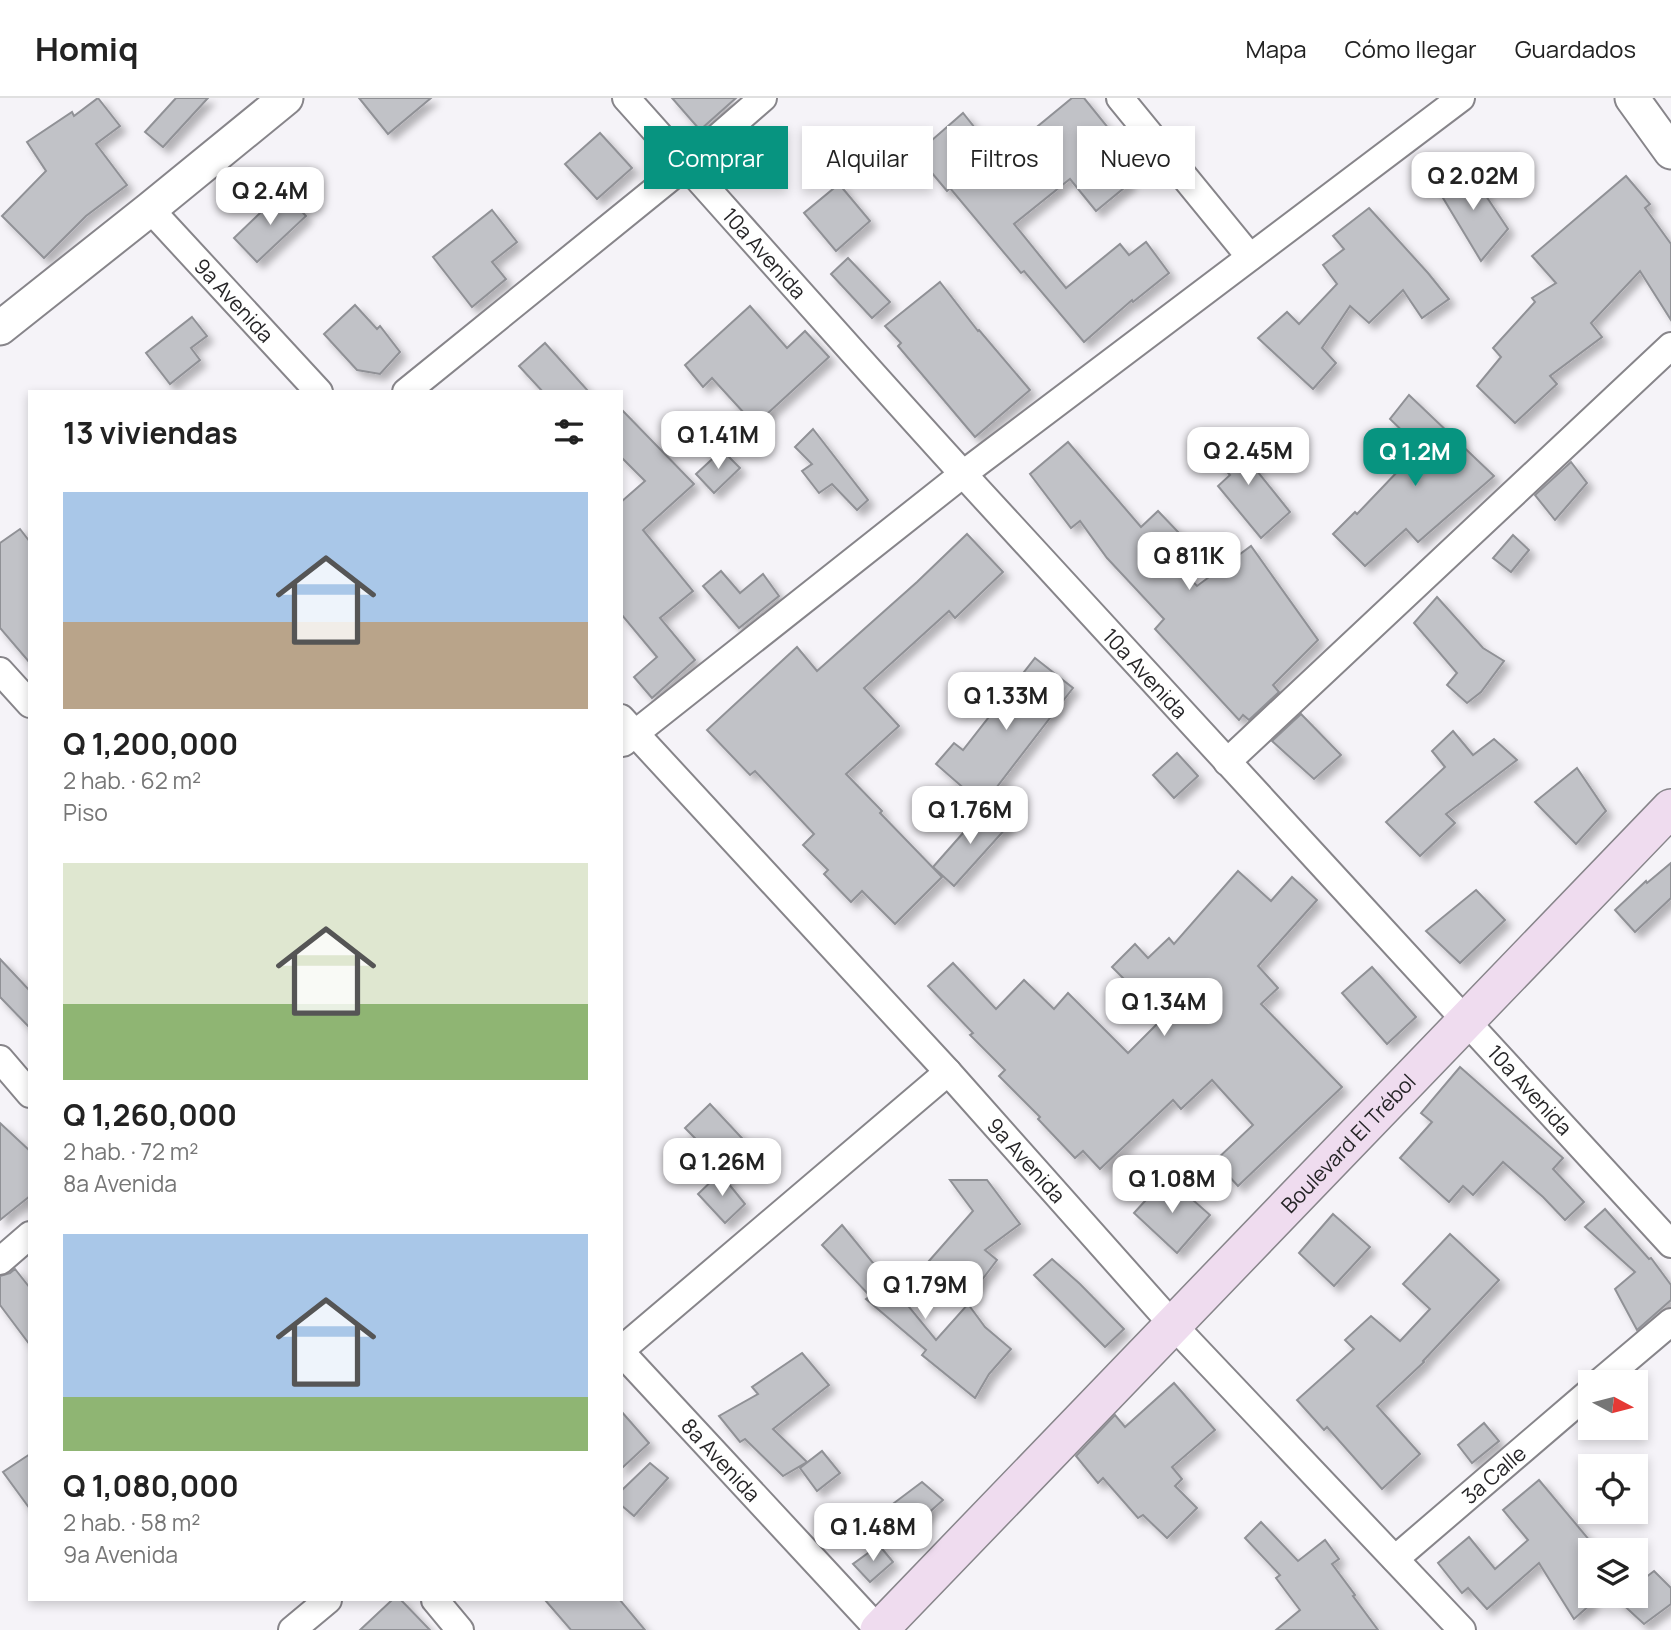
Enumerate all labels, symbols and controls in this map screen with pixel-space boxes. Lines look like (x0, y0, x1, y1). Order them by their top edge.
text: Homiq (35, 26, 139, 71)
text: Mapa (1246, 32, 1307, 65)
text: Cómo llegar (1345, 32, 1477, 65)
text: Guardados (1515, 32, 1636, 65)
chip: Comprar (644, 126, 788, 189)
chip: Alquilar (802, 126, 933, 189)
chip: Filtros (947, 126, 1063, 189)
chip: Nuevo (1077, 126, 1195, 189)
pin: Q 2.02M (1408, 152, 1538, 212)
text: Q 2.02M (1427, 159, 1519, 191)
pin: Q 2.4M (213, 167, 327, 227)
text: Q 2.4M (232, 174, 308, 206)
street label: 10a Avenida (717, 202, 813, 305)
street label: 9a Avenida (188, 252, 280, 348)
text: 13 viviendas (63, 412, 238, 453)
pin: Q 1.41M (653, 412, 783, 471)
icon: filters (550, 413, 588, 451)
text: Q 1.41M (677, 418, 759, 450)
pin: Q 2.45M (1183, 428, 1313, 487)
pin: Q 1.2M (1358, 428, 1472, 488)
text: Q 2.45M (1203, 434, 1293, 466)
text: Q 1.2M (1379, 435, 1451, 467)
pin: Q 811K (1132, 532, 1246, 592)
icon: home (263, 537, 389, 663)
text: Q 811K (1154, 539, 1224, 571)
street label: 10a Avenida (1097, 622, 1194, 724)
pin: Q 1.33M (941, 672, 1071, 732)
text: Q 1.33M (964, 679, 1048, 711)
text: Q 1,200,000 (63, 723, 238, 764)
text: 2 hab. · 62 m² (63, 764, 201, 796)
pin: Q 1.76M (905, 786, 1035, 846)
text: Q 1.76M (928, 793, 1012, 825)
text: Piso (63, 796, 108, 828)
icon: home (263, 908, 389, 1034)
pin: Q 1.34M (1099, 978, 1229, 1038)
text: Q 1.34M (1121, 985, 1207, 1017)
street label: 10a Avenida (1481, 1039, 1579, 1141)
street label: Boulevard El Trébol (1275, 1068, 1421, 1219)
text: Q 1,260,000 (63, 1094, 237, 1135)
street label: 9a Avenida (981, 1112, 1072, 1209)
text: 2 hab. · 72 m² (63, 1135, 199, 1167)
pin: Q 1.26M (657, 1138, 787, 1198)
text: Q 1.26M (679, 1145, 765, 1177)
pin: Q 1.08M (1107, 1156, 1237, 1215)
text: Q 1.08M (1129, 1162, 1215, 1194)
text: 8a Avenida (63, 1167, 177, 1199)
pin: Q 1.79M (860, 1262, 990, 1321)
text: Q 1.79M (883, 1268, 967, 1300)
icon: home (263, 1279, 389, 1405)
north arrow (1578, 1370, 1648, 1440)
map controls (1578, 1370, 1648, 1608)
street label: 8a Avenida (675, 1412, 767, 1507)
street label: 3a Calle (1456, 1439, 1532, 1510)
button: locate (1578, 1454, 1648, 1524)
text: Q 1,080,000 (63, 1465, 239, 1506)
pin: Q 1.48M (808, 1504, 938, 1563)
text: 2 hab. · 58 m² (63, 1506, 200, 1538)
text: Q 1.48M (830, 1510, 916, 1542)
text: 9a Avenida (63, 1538, 178, 1570)
button: layers (1578, 1538, 1648, 1608)

